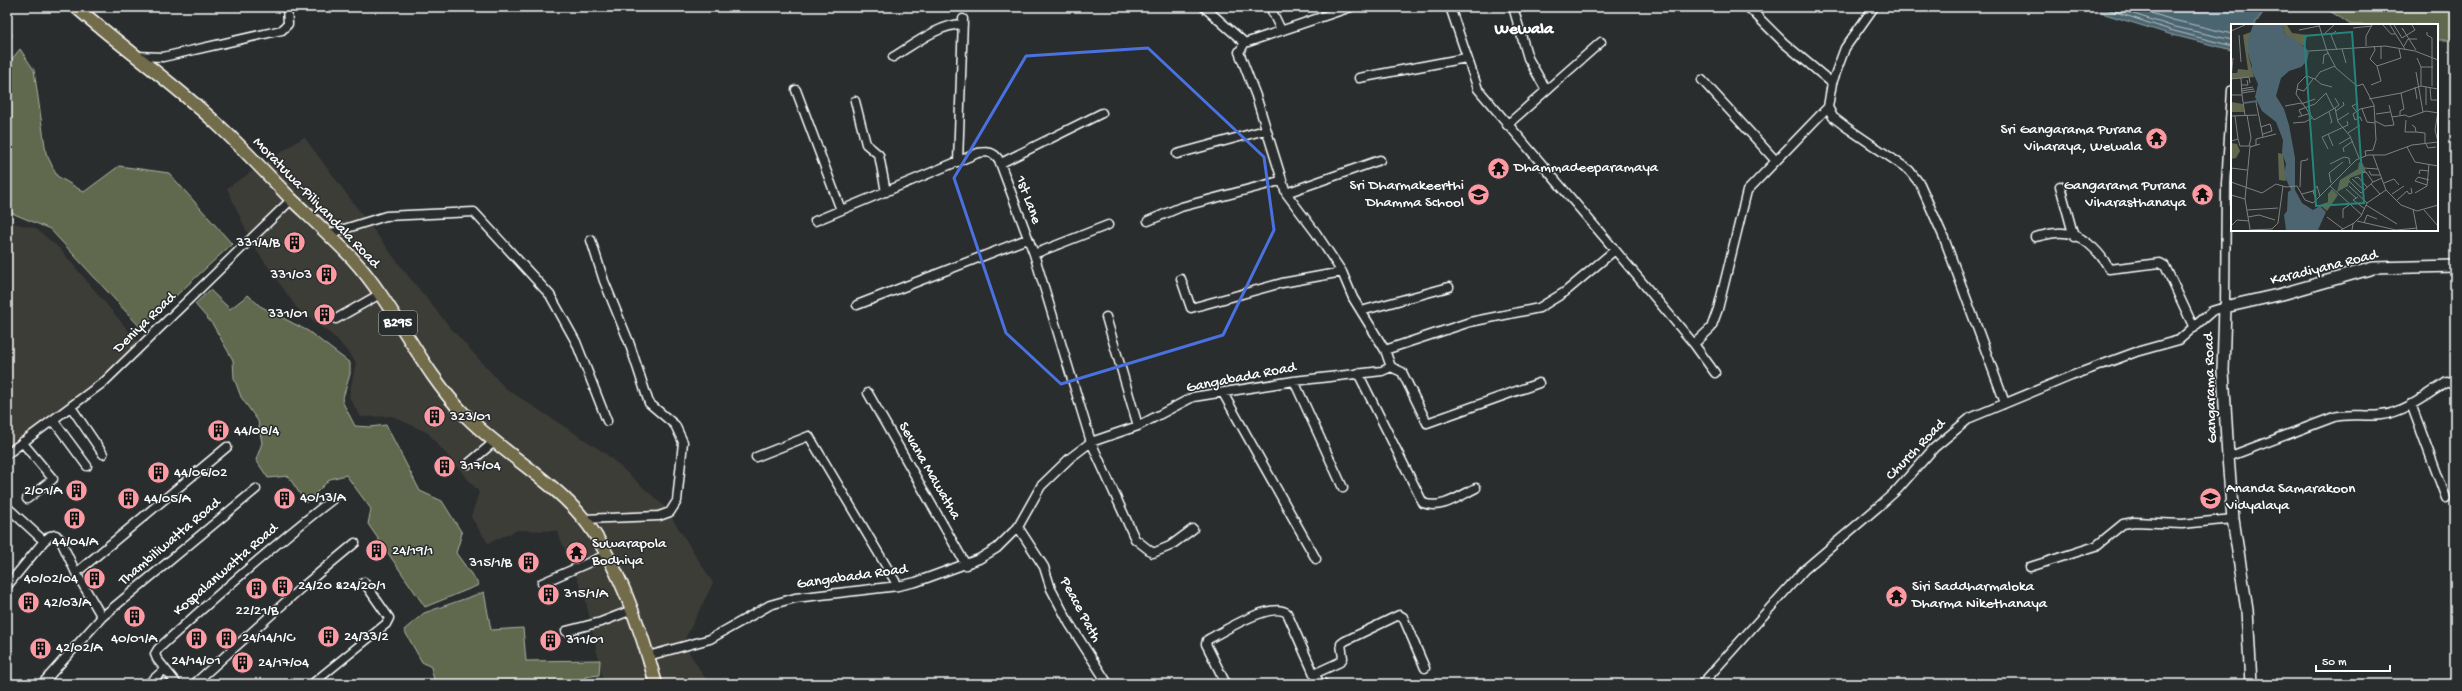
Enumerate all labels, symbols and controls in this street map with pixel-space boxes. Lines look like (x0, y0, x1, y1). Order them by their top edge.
district label: Wewala (1493, 20, 1555, 40)
inset map (2231, 24, 2438, 231)
place label: Sri Gangarama Purana Viharaya, Wewala (2001, 121, 2143, 156)
temple icon: Sri Gangarama Purana Viharaya, Wewala (2144, 126, 2170, 152)
street label: Moratuwa-Piliyandala Road (249, 134, 384, 273)
temple icon: Dhammadeeparamaya (1486, 155, 1512, 181)
place label: Dhammadeeparamaya (1513, 159, 1659, 177)
street label: 1st Lane (1011, 173, 1045, 227)
place label: Sri Dharmakeerthi Dhamma School (1350, 177, 1464, 212)
place label: Gangarama Purana Viharasthanaya (2064, 177, 2187, 212)
school or university icon: Sri Dharmakeerthi Dhamma School (1466, 182, 1492, 208)
temple icon: Gangarama Purana Viharasthanaya (2189, 182, 2215, 208)
building icon: 331/4/B (282, 230, 308, 256)
place label: 331/4/B (235, 234, 280, 252)
street label: Karadiyana Road (2269, 246, 2381, 290)
building icon: 331/03 (314, 262, 340, 288)
place label: 331/03 (269, 266, 312, 284)
street label: Deniya Road (109, 288, 181, 358)
building icon: 331/01 (311, 301, 337, 327)
place label: 331/01 (267, 305, 308, 323)
road number: B295 (379, 311, 417, 335)
street label: Gangarama Road (2200, 331, 2222, 444)
street label: Gangabada Road (1185, 358, 1299, 397)
building icon: 323/01 (422, 404, 448, 430)
place label: 323/01 (449, 408, 491, 426)
street label: Church Road (1882, 415, 1950, 484)
building icon: 44/08/4 (205, 418, 231, 444)
street label: Sevana Mawatha (894, 419, 965, 524)
place label: 44/08/4 (234, 422, 279, 440)
building icon: 317/04 (432, 453, 458, 479)
place label: 317/04 (459, 457, 501, 475)
building icon: 44/06/02 (145, 460, 171, 486)
place label: 44/06/02 (174, 464, 227, 482)
building icon: 2/01/A (64, 478, 90, 504)
place label: Ananda Samarakoon Vidyalaya (2225, 480, 2355, 515)
place label: 2/01/A (24, 482, 63, 500)
building icon: 40/13/A (272, 485, 298, 511)
school or university icon: Ananda Samarakoon Vidyalaya (2198, 485, 2224, 511)
building icon: 44/05/A (116, 486, 142, 512)
place label: 40/13/A (300, 489, 347, 507)
place label: 44/05/A (144, 490, 192, 508)
street label: Thambiliwatta Road (115, 493, 225, 590)
building icon: 44/04/A (62, 506, 88, 532)
street label: Kospalanwatta Road (170, 519, 283, 620)
place label: 44/04/A (52, 533, 99, 551)
place label: Suwarapola Bodhiya (591, 535, 667, 570)
building icon: 24/19/1 (364, 538, 390, 564)
temple icon: Suwarapola Bodhiya (564, 540, 590, 566)
place label: 24/19/1 (392, 542, 433, 560)
building icon: 315/1/B (515, 550, 541, 576)
place label: 315/1/B (468, 554, 512, 572)
street label: Gangabada Road (796, 560, 910, 594)
building icon: 40/02/04 (81, 566, 107, 592)
place label: 40/02/04 (24, 570, 78, 588)
building icon: 24/20 &24/20/1 (269, 573, 295, 599)
street label: Peace Path (1055, 573, 1105, 646)
building icon: 22/21/B (244, 575, 270, 601)
place label: 24/20 &24/20/1 (298, 577, 386, 595)
place label: Siri Saddharmaloka Dharma Nikethanaya (1911, 578, 2048, 613)
building icon: 315/1/A (536, 581, 562, 607)
temple icon: Siri Saddharmaloka Dharma Nikethanaya (1883, 583, 1909, 609)
place label: 315/1/A (563, 585, 609, 603)
building icon: 42/03/A (16, 590, 42, 616)
place label: 42/03/A (44, 594, 92, 612)
place label: 22/21/B (236, 602, 279, 620)
building icon: 40/01/A (121, 603, 147, 629)
building icon: 24/33/2 (316, 624, 342, 650)
building icon: 24/14/01 (183, 625, 209, 651)
building icon: 24/14/1/C (214, 625, 240, 651)
building icon: 311/01 (537, 627, 563, 653)
place label: 24/33/2 (344, 628, 389, 646)
place label: 24/14/1/C (242, 629, 295, 647)
place label: 40/01/A (111, 630, 158, 648)
place label: 311/01 (565, 631, 604, 649)
building icon: 42/02/A (27, 635, 53, 661)
place label: 42/02/A (56, 639, 104, 657)
scale bar (2316, 647, 2390, 673)
building icon: 24/17/04 (230, 650, 256, 676)
place label: 24/14/01 (171, 652, 221, 670)
place label: 24/17/04 (258, 654, 309, 672)
text: 50 m (2322, 656, 2347, 670)

